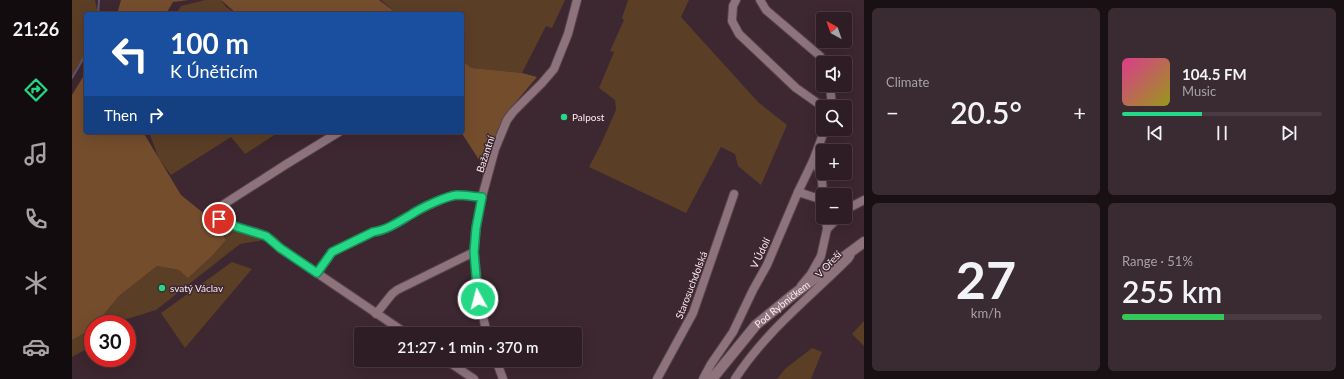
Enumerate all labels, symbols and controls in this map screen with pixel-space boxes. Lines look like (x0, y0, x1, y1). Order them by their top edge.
north arrow (816, 12, 852, 48)
map controls (816, 12, 852, 224)
text: 21:26 (13, 18, 59, 40)
text: 100 m (170, 26, 249, 60)
icon: left (104, 28, 156, 80)
button: sound (816, 56, 852, 92)
text: K Úněticím (170, 60, 258, 82)
text: 104.5 FM (1182, 65, 1247, 83)
text: Climate (886, 74, 929, 90)
icon: directions (22, 76, 50, 104)
text: Music (1182, 83, 1216, 99)
text: 20.5° (950, 94, 1022, 130)
text: − (886, 99, 899, 126)
text: + (1073, 99, 1086, 126)
button: search (816, 100, 852, 136)
icon: right (145, 104, 167, 126)
text: Then (104, 106, 137, 124)
place label: Palpost (572, 111, 605, 123)
marker: Palpost (559, 112, 569, 122)
icon: previous (1144, 122, 1166, 144)
icon: pause (1211, 122, 1233, 144)
icon: next (1278, 122, 1300, 144)
street label: Bažantní (473, 134, 497, 174)
icon: music (22, 140, 50, 168)
button: + (816, 144, 852, 180)
button: − (816, 188, 852, 224)
pin (202, 202, 236, 236)
icon: phone (22, 205, 50, 233)
icon: arrive (208, 208, 230, 230)
street label: V Údolí (748, 235, 772, 270)
street label: V Ořeší (812, 248, 844, 280)
text: 27 (956, 248, 1016, 310)
street label: Starosuchdolská (673, 250, 709, 320)
text: Range · 51% (1122, 253, 1193, 269)
icon: climate (22, 269, 50, 297)
text: 255 km (1122, 273, 1222, 309)
position arrow (457, 278, 499, 320)
street label: Pod Rybníčkem (752, 278, 812, 330)
place label: svatý Václav (170, 282, 224, 294)
marker: svatý Václav (157, 283, 167, 293)
text: km/h (971, 305, 1001, 321)
speed limit sign: 30 (84, 315, 136, 367)
icon: car (22, 333, 50, 361)
text: 21:27 · 1 min · 370 m (398, 338, 538, 356)

